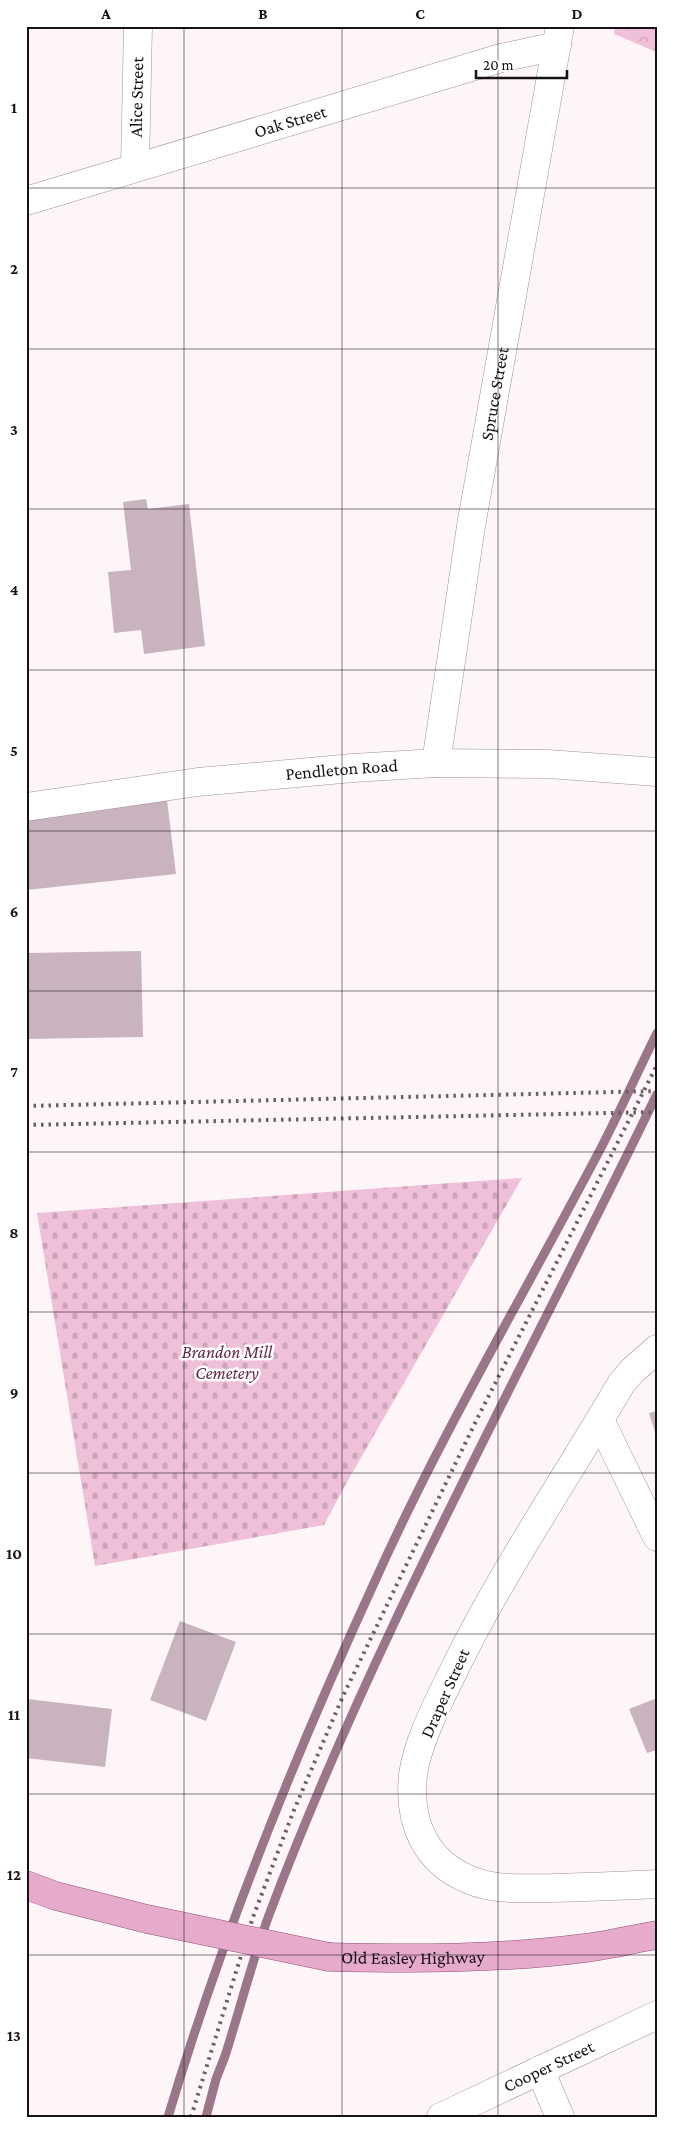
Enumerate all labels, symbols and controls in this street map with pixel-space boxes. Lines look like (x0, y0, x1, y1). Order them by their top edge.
text: A (100, 5, 111, 22)
text: B (258, 5, 268, 22)
text: C (415, 5, 425, 22)
text: D (571, 5, 583, 22)
scale bar (476, 48, 567, 80)
street label: Alice Street (126, 55, 147, 138)
text: 20 m (483, 57, 514, 73)
text: 1 (11, 99, 17, 116)
street label: Oak Street (252, 101, 330, 142)
text: 2 (10, 260, 18, 277)
street label: Spruce Street (476, 344, 513, 442)
text: 3 (10, 421, 18, 438)
text: 4 (10, 581, 19, 598)
text: 5 (10, 742, 18, 759)
street label: Pendleton Road (285, 755, 399, 784)
text: 6 (10, 903, 18, 920)
text: 7 (10, 1063, 18, 1080)
text: 8 (9, 1224, 19, 1241)
park label: Brandon Mill Cemetery (182, 1342, 273, 1383)
text: 9 (10, 1384, 18, 1401)
text: 10 (6, 1545, 22, 1562)
street label: Draper Street (416, 1644, 474, 1741)
text: 11 (8, 1706, 20, 1723)
text: 12 (7, 1866, 21, 1883)
street label: Old Easley Highway (341, 1946, 486, 1968)
text: 13 (7, 2027, 21, 2044)
street label: Cooper Street (500, 2036, 598, 2096)

